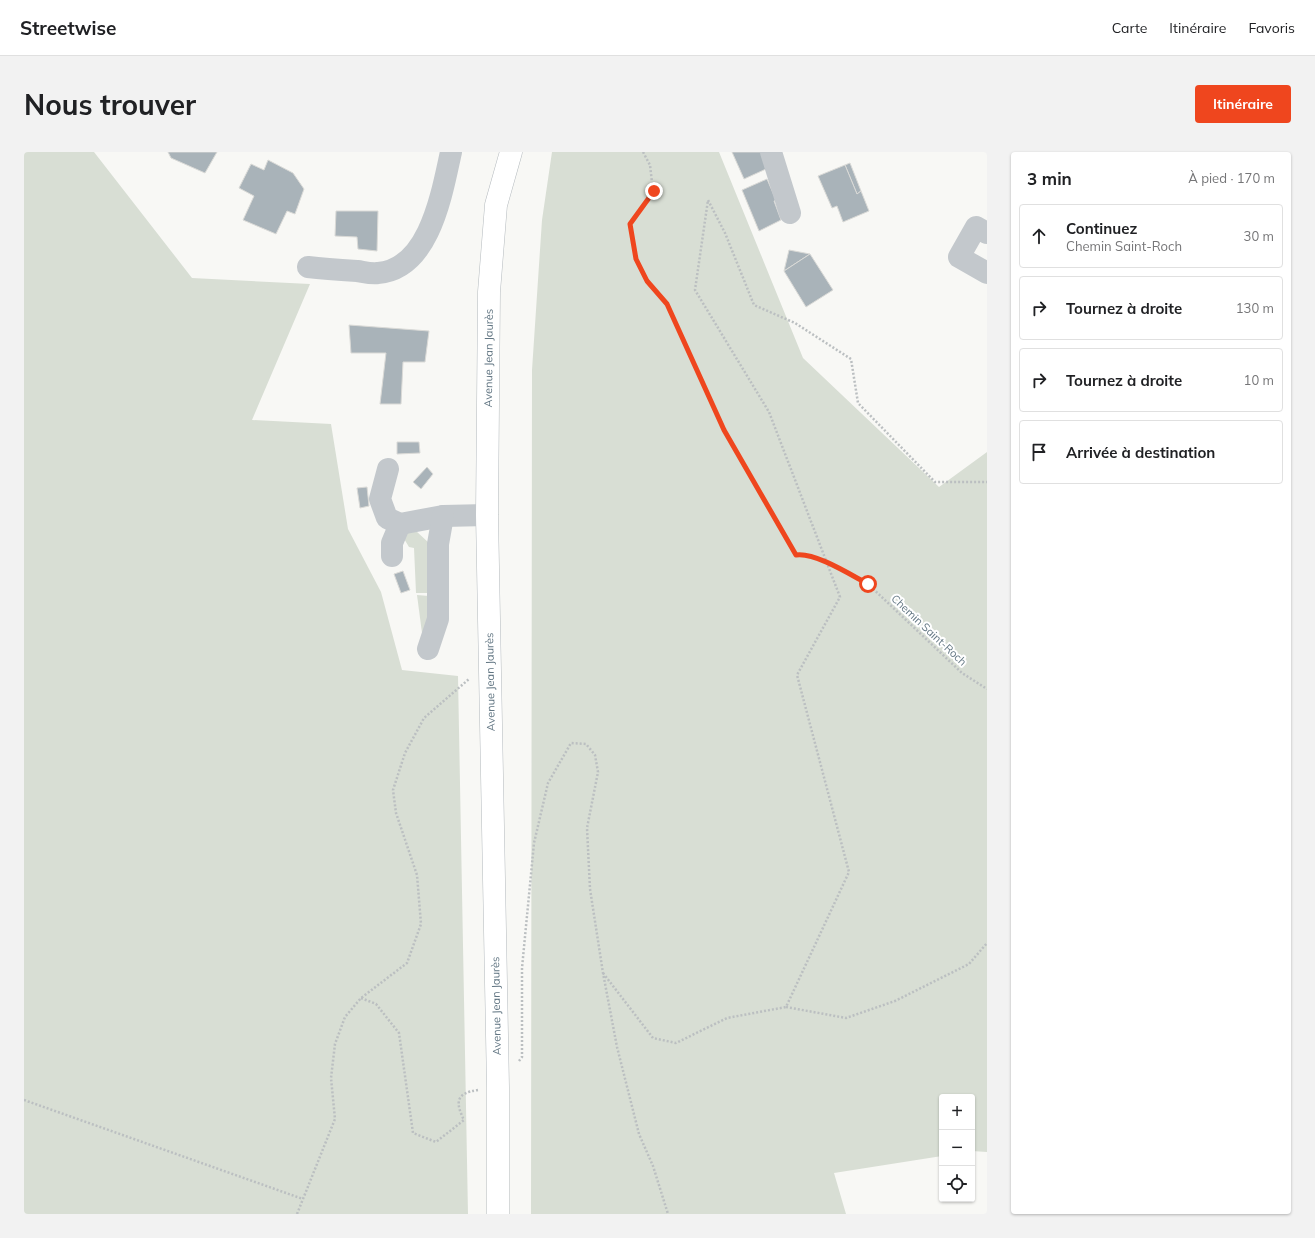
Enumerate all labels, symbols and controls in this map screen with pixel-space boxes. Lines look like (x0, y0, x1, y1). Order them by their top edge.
text: Streetwise (20, 16, 116, 40)
text: Carte (1112, 19, 1147, 37)
text: Itinéraire (1169, 19, 1226, 37)
text: Favoris (1248, 19, 1295, 37)
button: Itinéraire (1195, 85, 1291, 123)
text: Nous trouver (24, 87, 196, 122)
text: 3 min (1027, 168, 1072, 189)
text: À pied · 170 m (1188, 170, 1275, 186)
route end (645, 182, 663, 200)
text: Continuez (1066, 219, 1137, 238)
icon: ahead (1028, 225, 1050, 247)
text: 30 m (1244, 228, 1274, 244)
text: Chemin Saint-Roch (1066, 238, 1182, 254)
icon: right (1028, 297, 1050, 319)
text: Tournez à droite (1066, 299, 1182, 318)
text: 130 m (1236, 300, 1274, 316)
street label: Avenue Jean Jaurès (481, 309, 496, 408)
icon: right (1028, 369, 1050, 391)
text: Tournez à droite (1066, 371, 1182, 390)
text: 10 m (1244, 372, 1274, 388)
icon: arrive (1028, 441, 1050, 463)
text: Arrivée à destination (1066, 443, 1215, 462)
route start (859, 575, 877, 593)
street label: Chemin Saint-Roch (888, 591, 970, 669)
street label: Avenue Jean Jaurès (482, 633, 498, 731)
street label: Avenue Jean Jaurès (488, 957, 504, 1055)
map controls (939, 1094, 975, 1202)
button: + (939, 1094, 975, 1130)
button: − (939, 1130, 975, 1166)
button: locate (939, 1166, 975, 1202)

